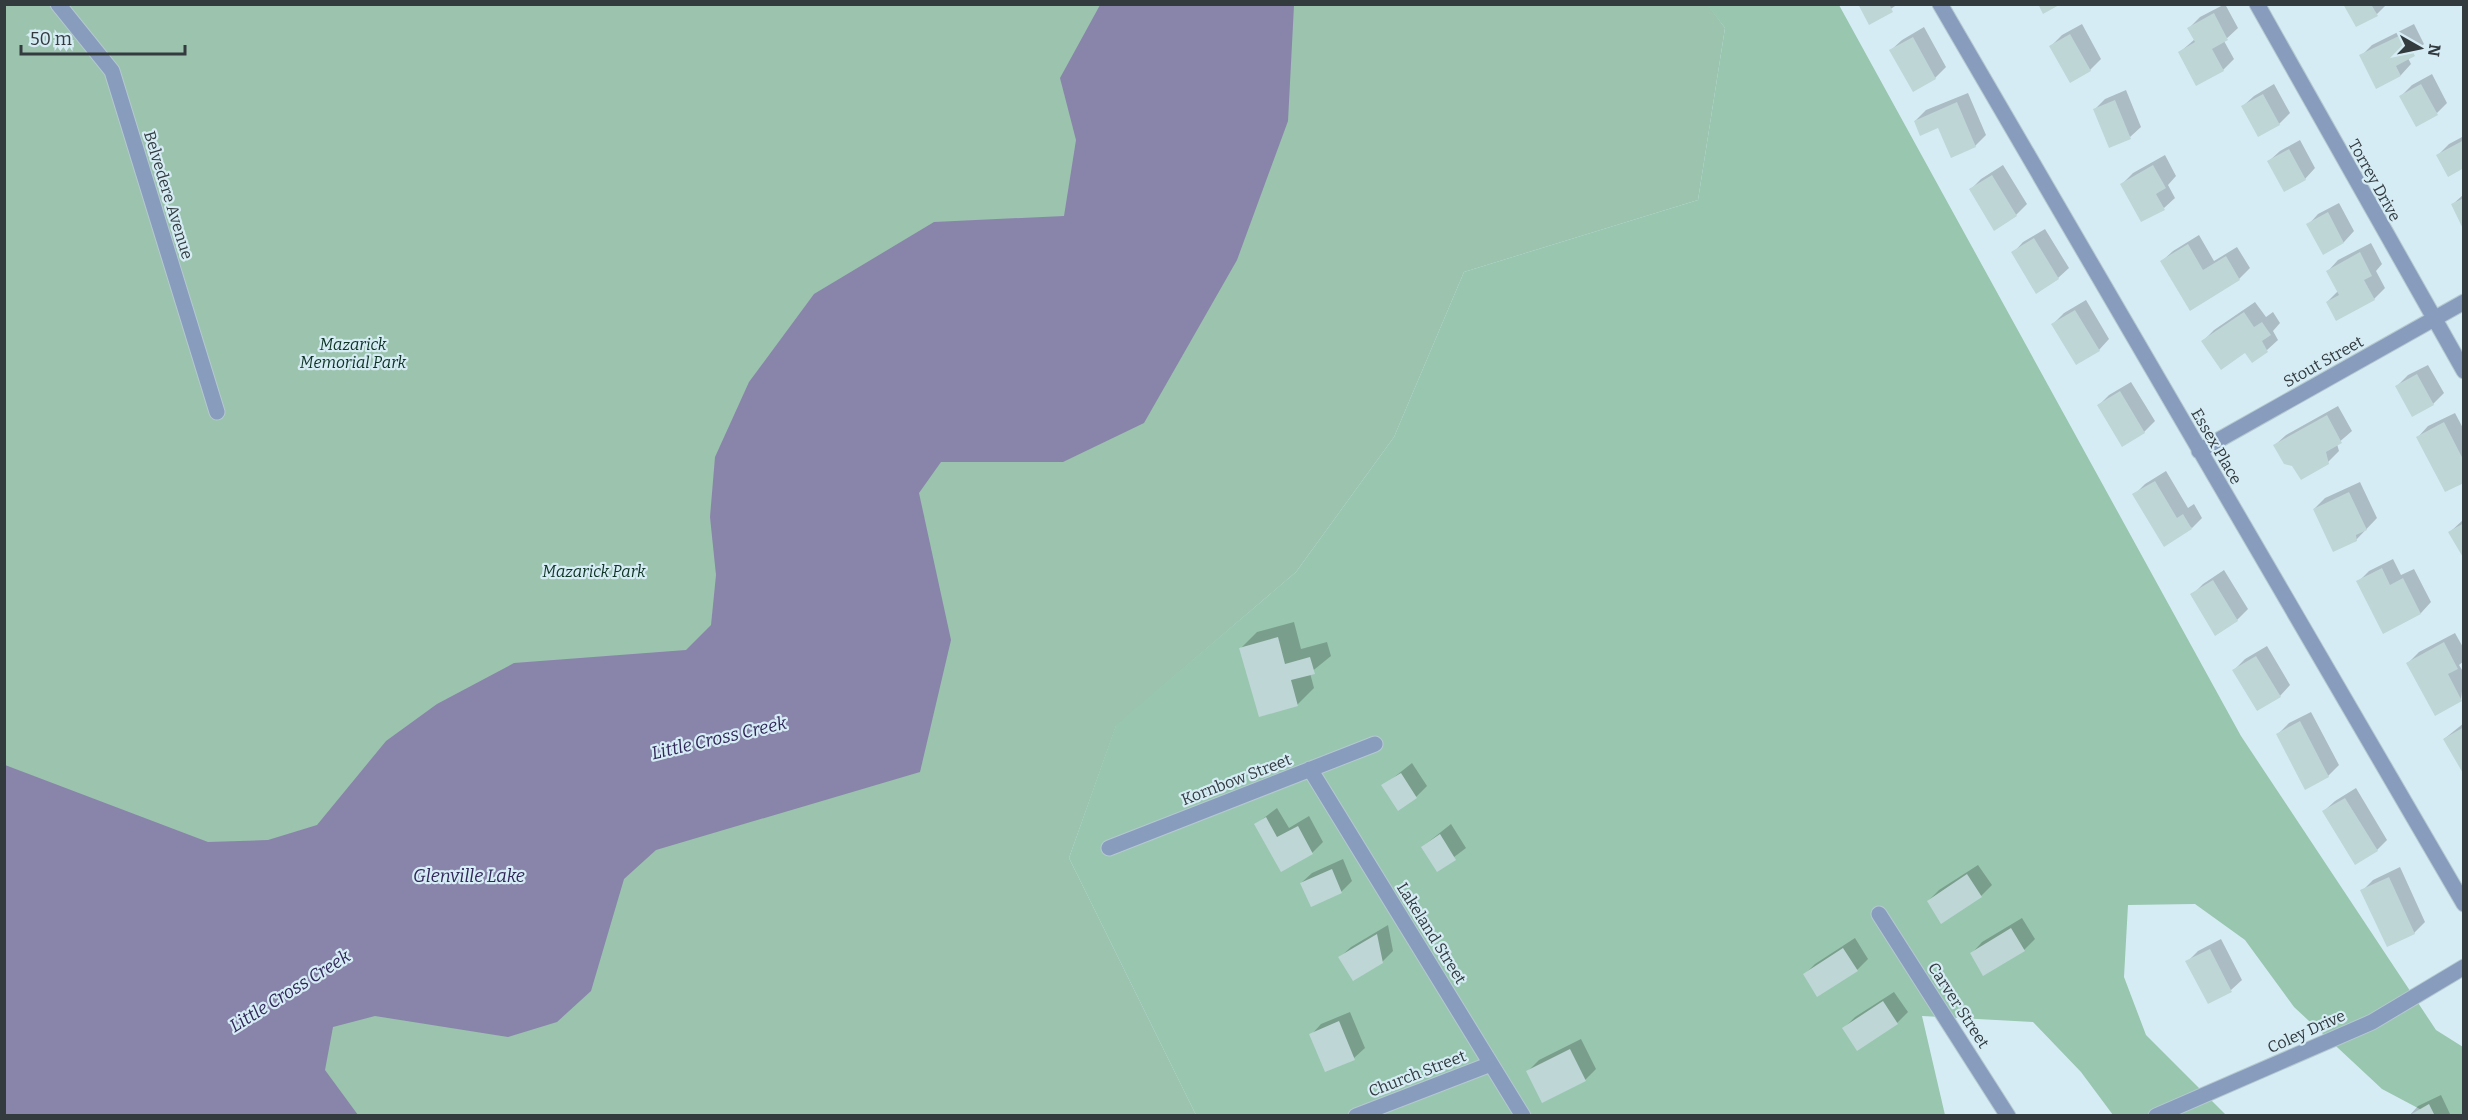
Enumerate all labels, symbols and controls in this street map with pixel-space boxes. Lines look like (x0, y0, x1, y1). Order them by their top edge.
scale bar (21, 18, 184, 56)
north arrow (2390, 18, 2450, 78)
text: 50 m (30, 28, 72, 50)
text: N (2424, 43, 2445, 58)
street label: Belvedere Avenue (140, 129, 197, 262)
street label: Torrey Drive (2344, 136, 2405, 225)
street label: Stout Street (2280, 332, 2367, 391)
park label: Mazarick Memorial Park (300, 335, 406, 372)
street label: Essex Place (2187, 405, 2246, 488)
park label: Mazarick Park (542, 562, 646, 581)
water label: Little Cross Creek (649, 712, 789, 764)
street label: Kornbow Street (1179, 750, 1294, 809)
water label: Glenville Lake (413, 865, 525, 887)
street label: Lakeland Street (1393, 879, 1470, 988)
water label: Little Cross Creek (226, 945, 355, 1037)
street label: Carver Street (1924, 959, 1993, 1052)
street label: Coley Drive (2264, 1006, 2348, 1057)
street label: Church Street (1366, 1046, 1469, 1101)

